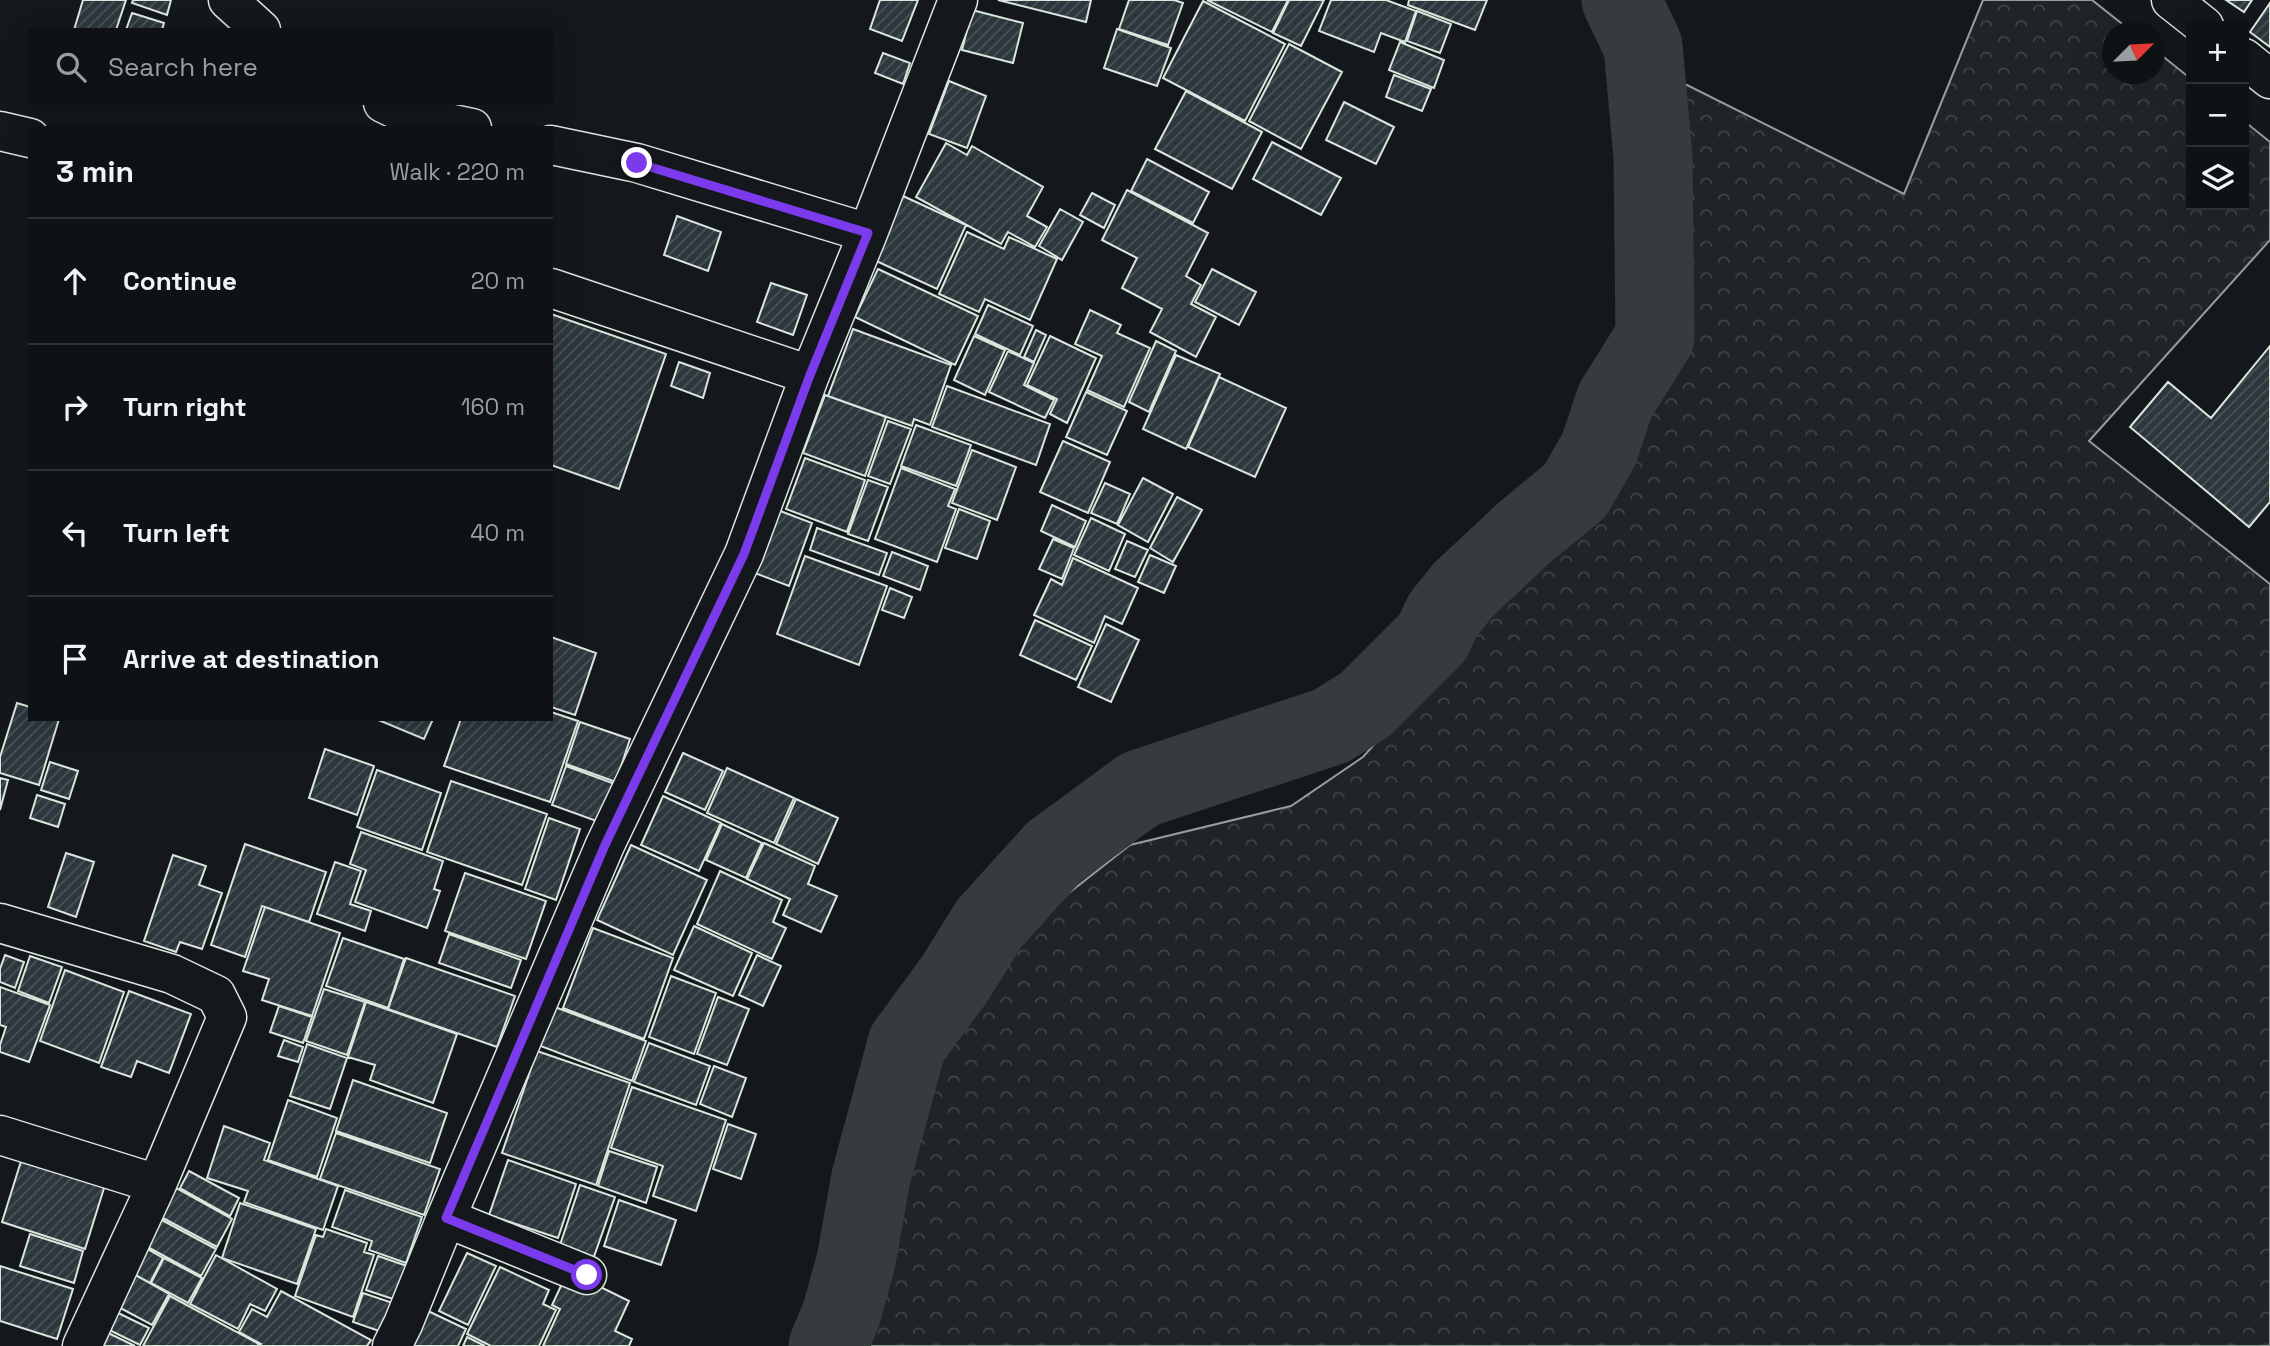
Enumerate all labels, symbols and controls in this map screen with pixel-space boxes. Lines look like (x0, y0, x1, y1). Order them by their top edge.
north arrow (2102, 21, 2165, 84)
map controls (2186, 21, 2249, 210)
button: + (2186, 21, 2249, 84)
search box (28, 28, 553, 105)
icon: search (52, 48, 90, 86)
text: Search here (108, 50, 258, 84)
button: − (2186, 84, 2249, 147)
route end (621, 147, 652, 178)
button: layers (2186, 147, 2249, 210)
text: 3 min (56, 152, 134, 191)
text: Walk · 220 m (390, 157, 525, 187)
icon: ahead (56, 262, 94, 300)
text: Continue (123, 264, 237, 298)
text: 20 m (471, 266, 525, 296)
icon: right (56, 388, 94, 426)
text: Turn right (123, 390, 247, 424)
text: 160 m (461, 392, 525, 422)
icon: left (56, 514, 94, 552)
text: Turn left (123, 516, 230, 550)
text: 40 m (470, 518, 525, 548)
icon: arrive (56, 640, 94, 678)
text: Arrive at destination (123, 642, 380, 676)
route start (571, 1259, 602, 1290)

